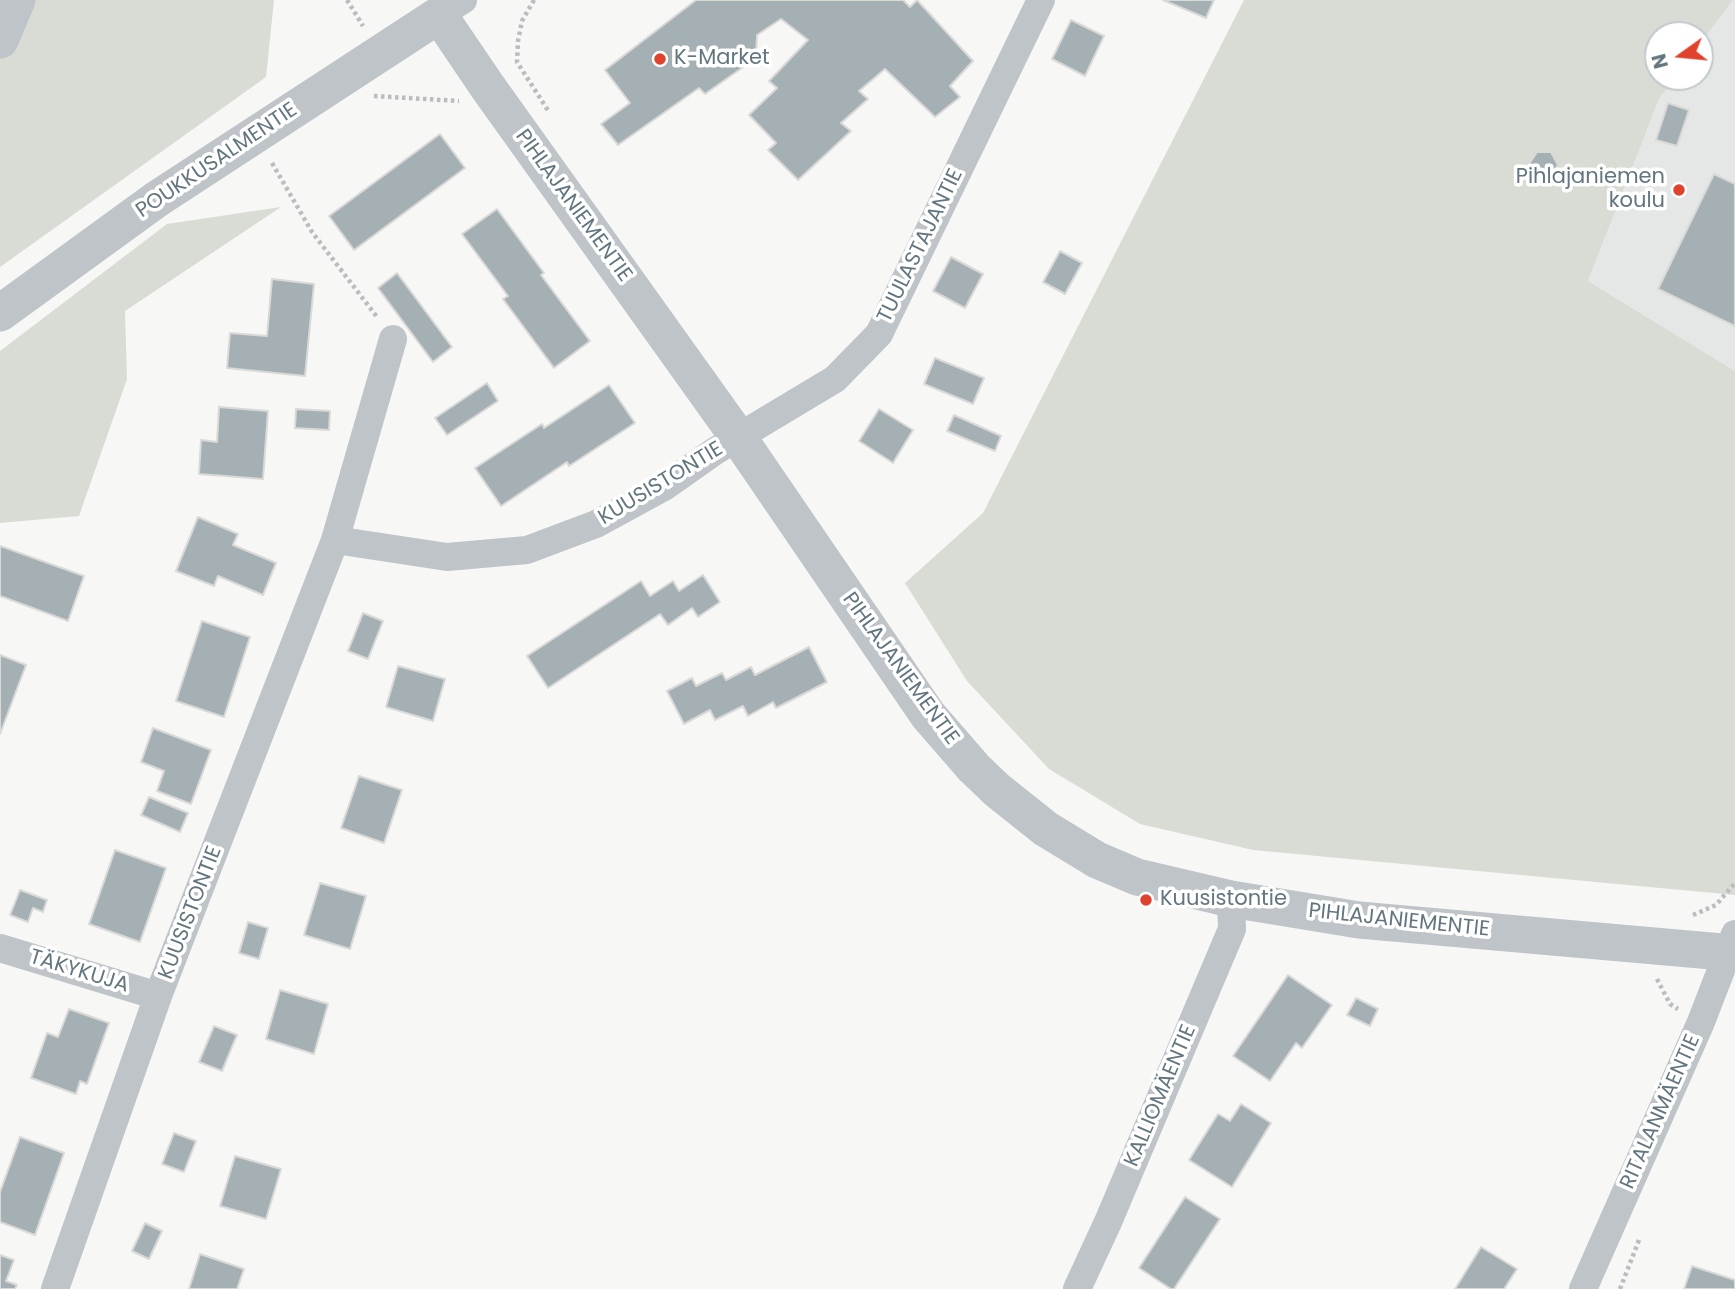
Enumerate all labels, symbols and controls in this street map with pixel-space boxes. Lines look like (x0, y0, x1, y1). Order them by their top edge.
north arrow (1644, 21, 1714, 91)
place label: K-Market (674, 46, 770, 72)
marker: K-Market (652, 51, 668, 67)
text: N (1645, 51, 1675, 71)
street label: POUKKUSALMENTIE (132, 98, 302, 224)
street label: PIHLAJANIEMENTIE (509, 125, 637, 287)
street label: TUULASTAJANTIE (873, 165, 969, 327)
place label: Pihlajaniemen koulu (1516, 165, 1665, 215)
marker: Pihlajaniemen koulu (1671, 182, 1687, 198)
street label: KUUSISTONTIE (594, 437, 728, 531)
street label: PIHLAJANIEMENTIE (836, 588, 964, 750)
street label: KUUSISTONTIE (154, 843, 228, 983)
place label: Kuusistontie (1160, 887, 1287, 913)
marker: Kuusistontie (1138, 892, 1154, 908)
street label: PIHLAJANIEMENTIE (1307, 899, 1491, 943)
street label: TÄKYKUJA (26, 945, 132, 999)
street label: KALLIOMÄENTIE (1120, 1021, 1202, 1171)
street label: RITALANMÄENTIE (1616, 1031, 1706, 1193)

